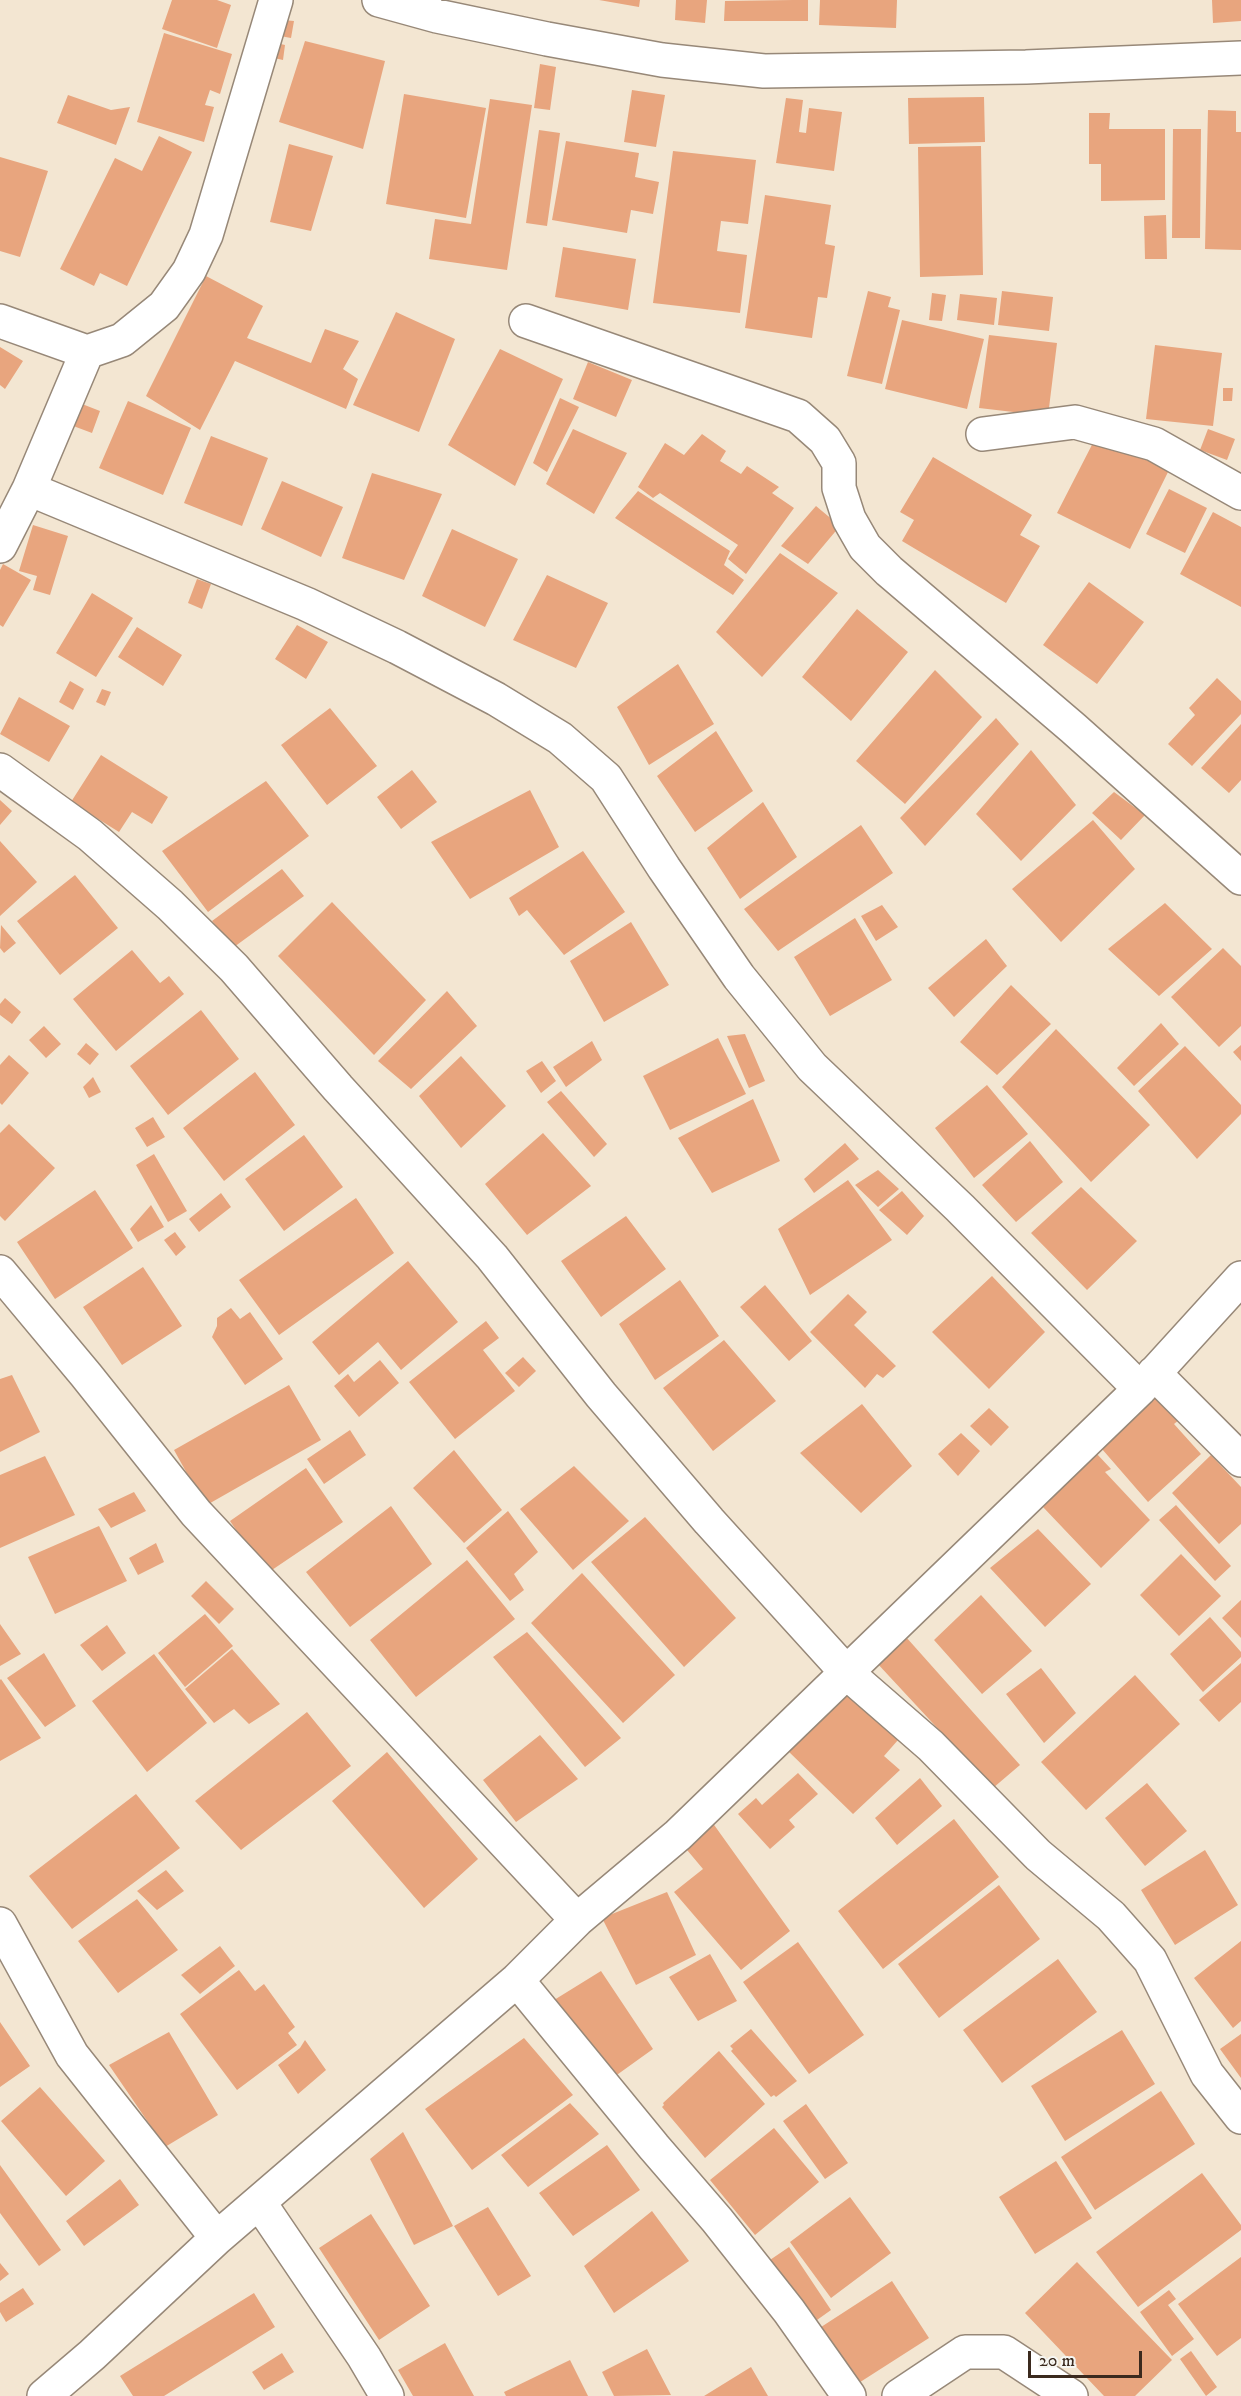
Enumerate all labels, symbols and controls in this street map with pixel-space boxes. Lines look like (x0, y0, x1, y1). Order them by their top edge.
scale bar (1031, 2339, 1145, 2377)
text: 20 m (1039, 2350, 1075, 2372)

